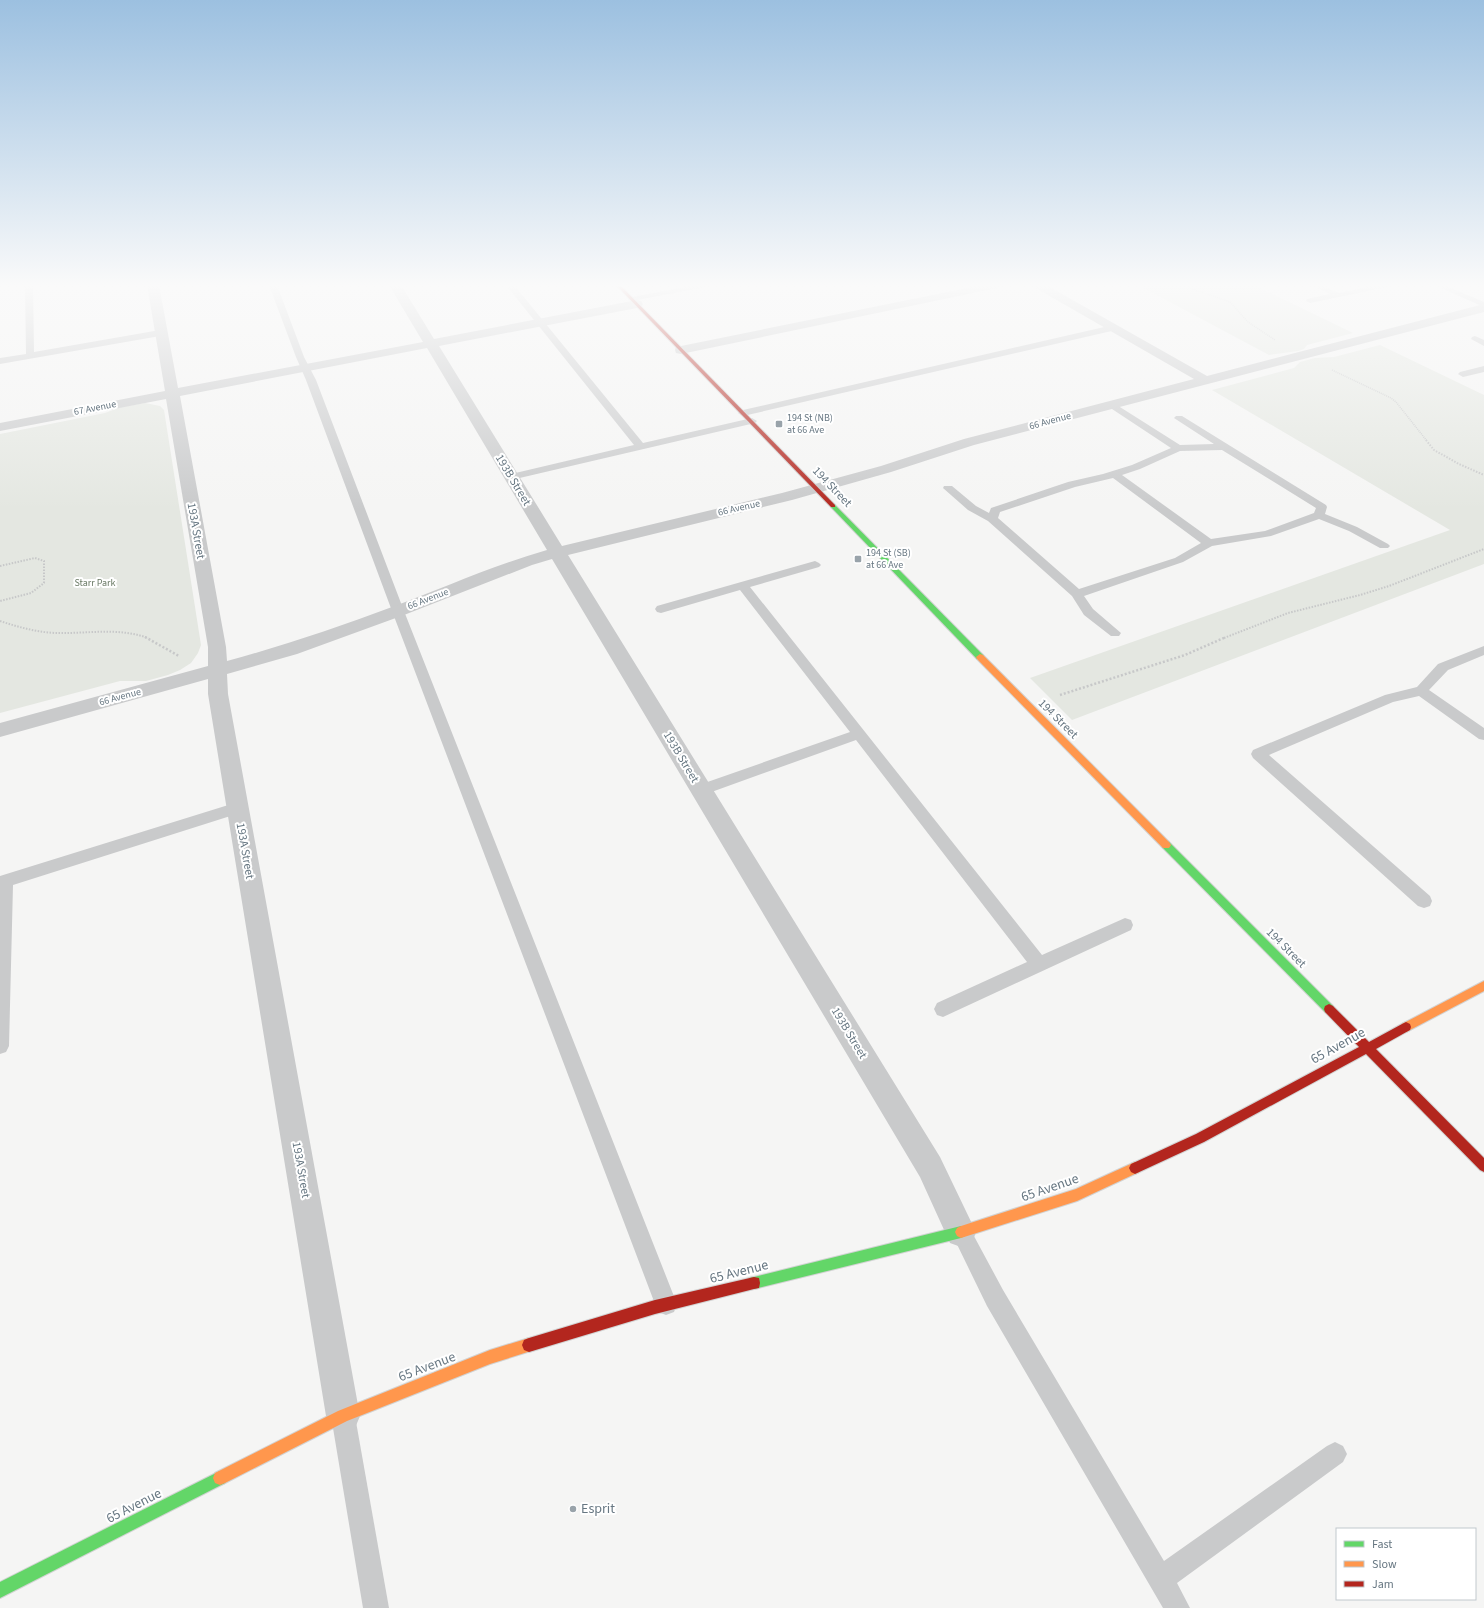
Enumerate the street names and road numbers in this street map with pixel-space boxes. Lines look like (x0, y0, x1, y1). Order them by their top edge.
street label: 67 Avenue (73, 397, 117, 419)
street label: 66 Avenue (1028, 409, 1072, 433)
street label: 193B Street (491, 451, 535, 509)
street label: 194 Street (808, 463, 856, 511)
street label: 66 Avenue (717, 496, 761, 520)
street label: 193A Street (183, 502, 209, 560)
street label: 66 Avenue (406, 585, 451, 613)
street label: 66 Avenue (98, 685, 142, 709)
street label: 194 Street (1034, 695, 1082, 743)
street label: 193B Street (659, 728, 703, 786)
street label: 193A Street (232, 822, 258, 880)
street label: 194 Street (1262, 924, 1310, 972)
street label: 193B Street (827, 1004, 871, 1062)
street label: 65 Avenue (1307, 1023, 1369, 1069)
street label: 193A Street (288, 1141, 314, 1199)
street label: 65 Avenue (1018, 1169, 1082, 1207)
street label: 65 Avenue (708, 1255, 771, 1289)
street label: 65 Avenue (395, 1347, 459, 1387)
street label: 65 Avenue (103, 1483, 165, 1529)

